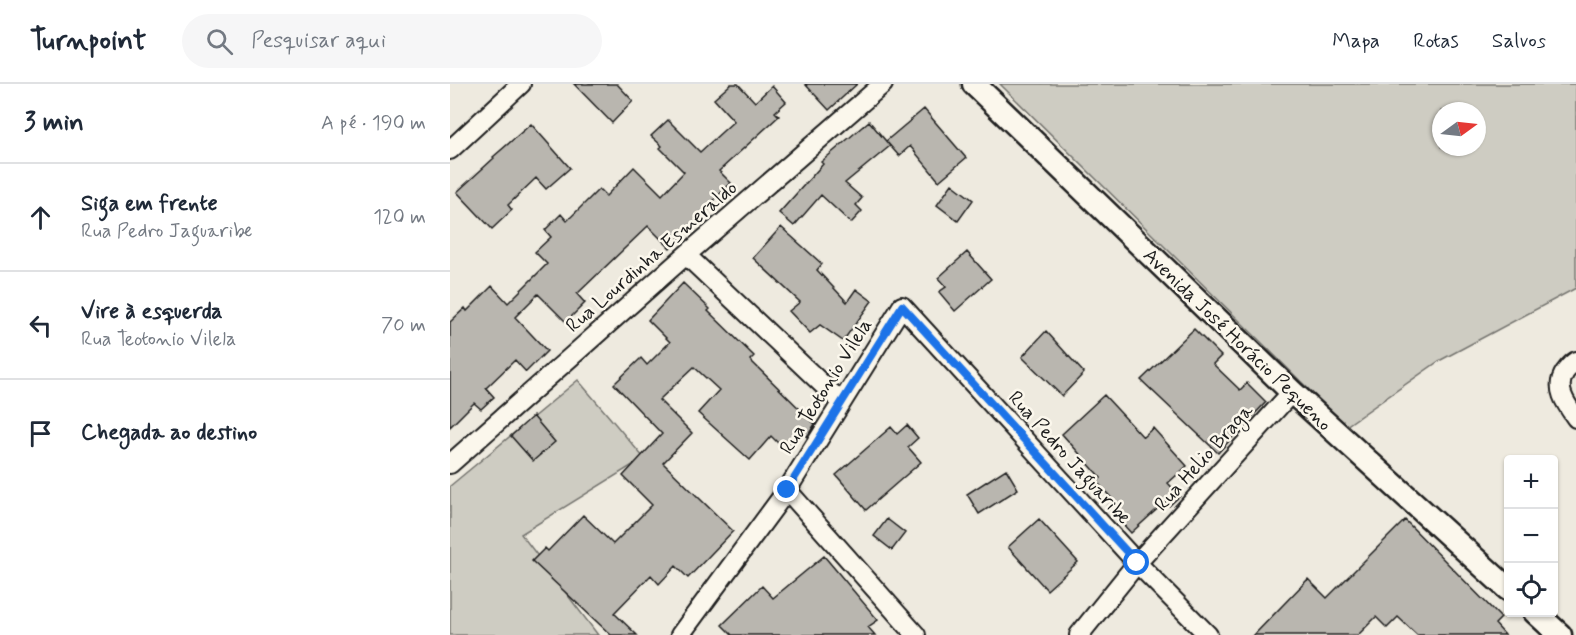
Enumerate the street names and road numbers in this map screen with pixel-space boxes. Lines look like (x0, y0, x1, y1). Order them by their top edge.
street label: Rua Lourdinha Esmeraldo (560, 175, 744, 339)
street label: Avenida José Horácio Pequeno (1137, 242, 1337, 438)
street label: Rua Teotonio Vilela (774, 314, 879, 460)
street label: Rua Pedro Jaguaribe (1000, 385, 1136, 532)
street label: Rua Helio Braga (1149, 398, 1261, 518)

